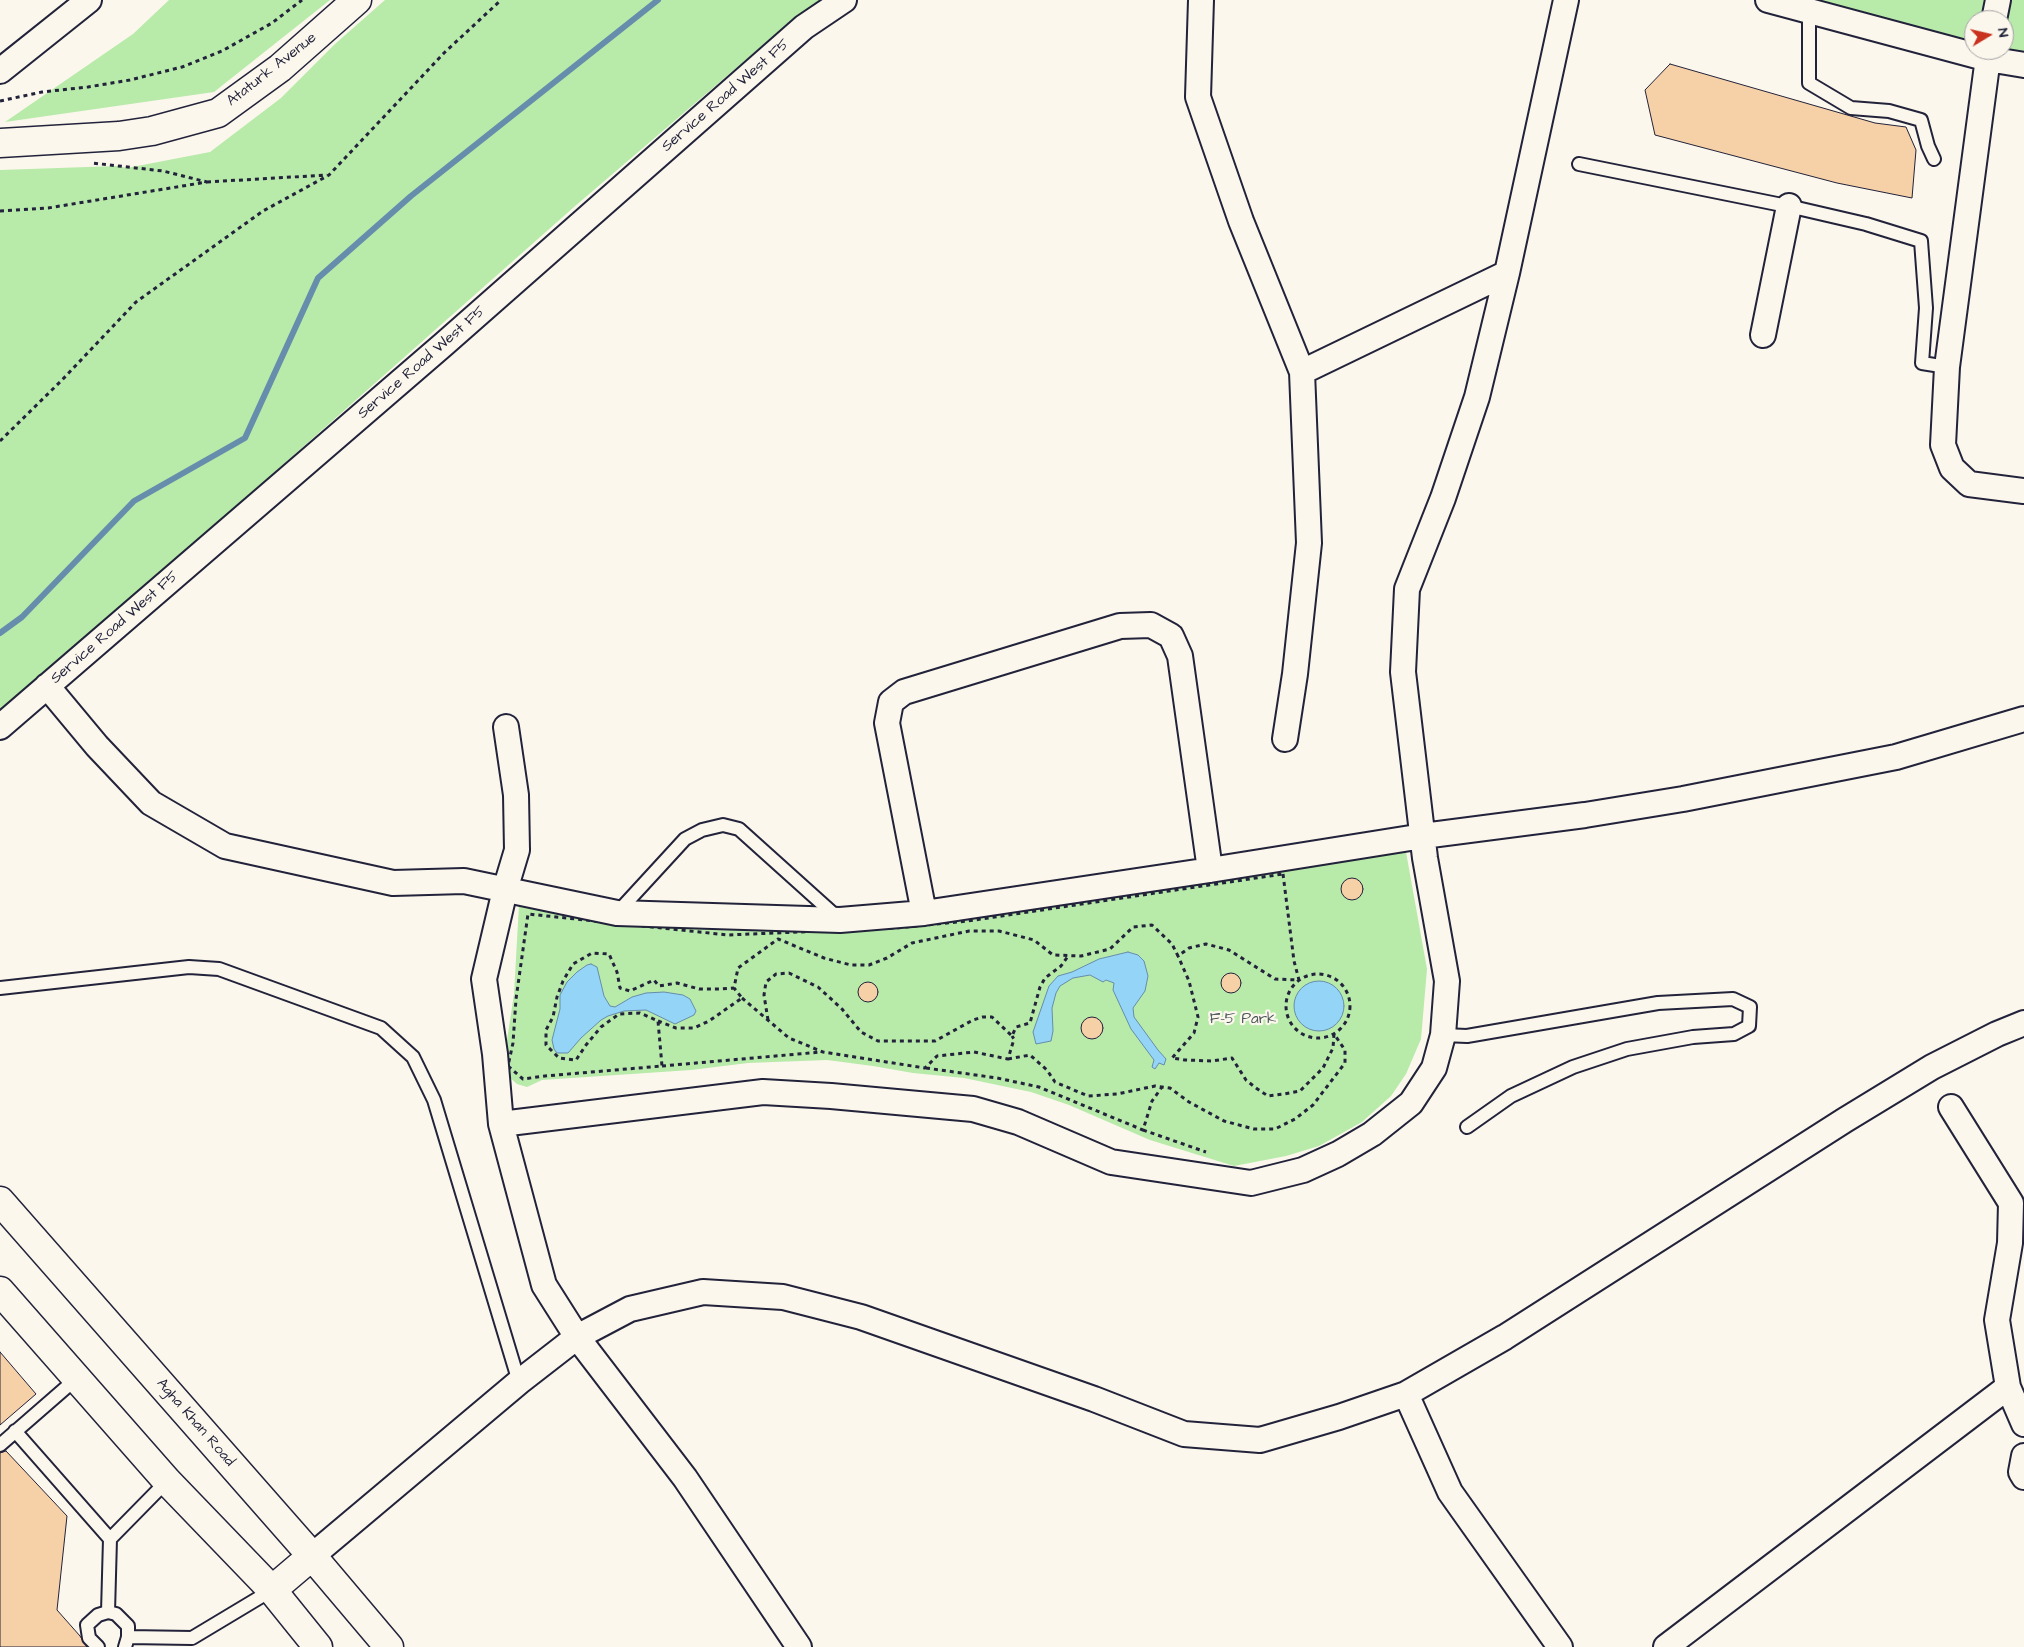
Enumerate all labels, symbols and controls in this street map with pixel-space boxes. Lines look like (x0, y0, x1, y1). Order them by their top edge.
north arrow (1964, 10, 2014, 60)
text: N (1992, 27, 2013, 39)
street label: Ataturk Avenue (223, 29, 321, 111)
street label: Service Road West F5 (659, 36, 793, 156)
street label: Service Road West F5 (355, 303, 489, 423)
street label: Service Road West F5 (48, 568, 182, 688)
park label: F-5 Park (1210, 1011, 1276, 1029)
street label: Agha Khan Road (152, 1375, 238, 1471)

